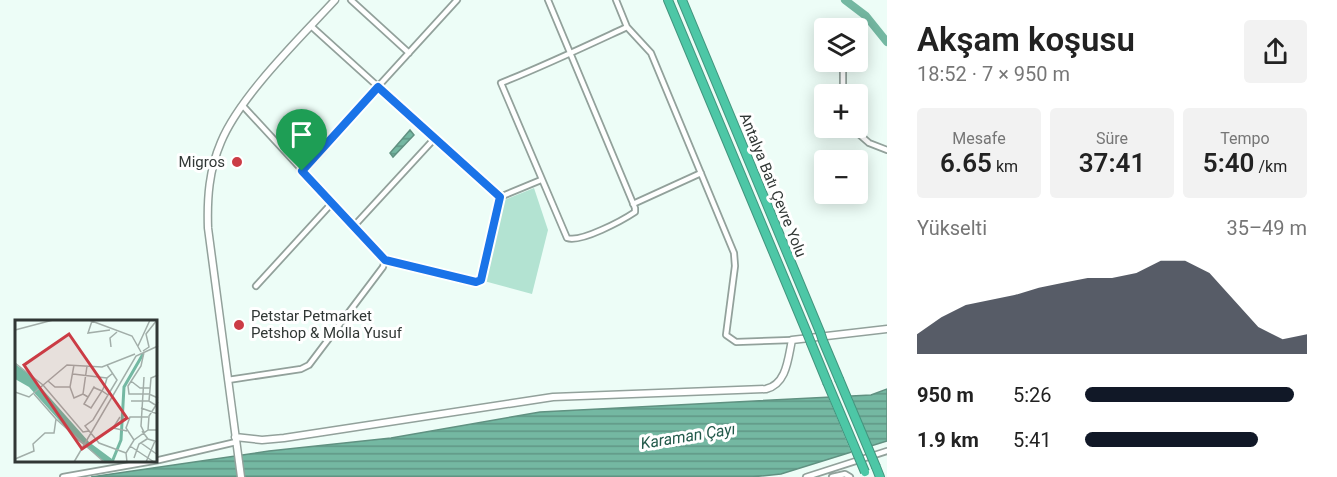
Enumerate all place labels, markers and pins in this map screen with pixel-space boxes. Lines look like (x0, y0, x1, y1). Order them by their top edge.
pin (276, 109, 327, 171)
place label: Migros (179, 153, 225, 171)
marker: Migros (230, 155, 244, 169)
place label: Petstar Petmarket Petshop & Molla Yusuf (251, 307, 403, 342)
marker: Petstar Petmarket Petshop & Molla Yusuf (232, 318, 246, 332)

